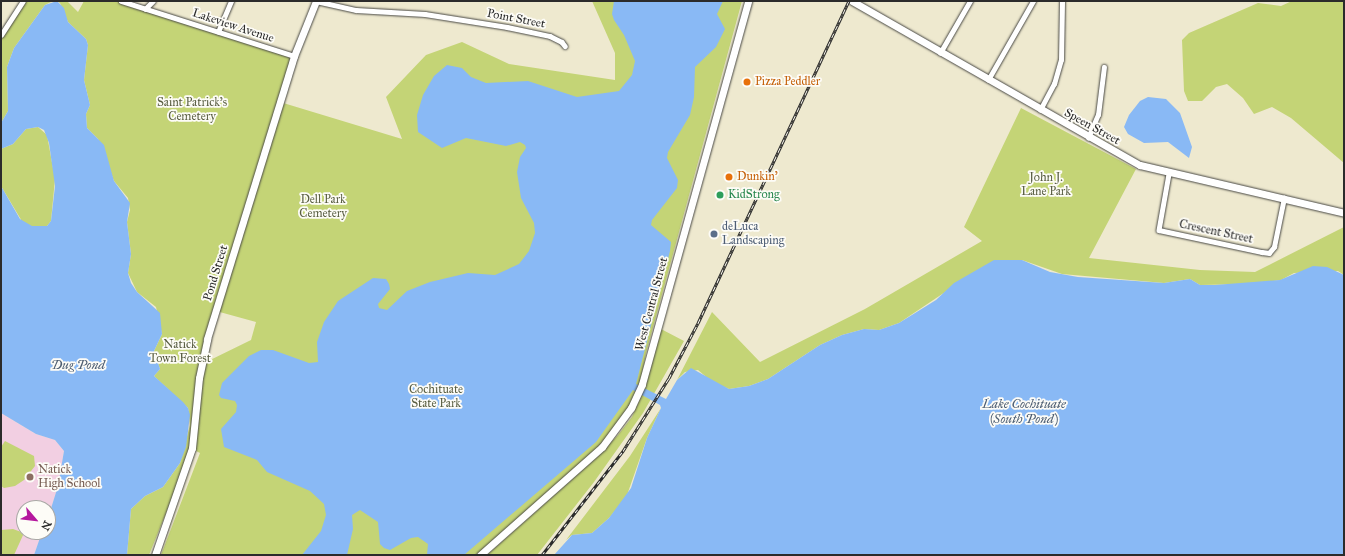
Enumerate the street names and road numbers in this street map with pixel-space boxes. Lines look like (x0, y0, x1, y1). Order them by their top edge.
street label: Lakeview Avenue (190, 6, 276, 46)
street label: Point Street (486, 6, 546, 32)
street label: Speen Street (1061, 106, 1123, 148)
street label: Crescent Street (1178, 217, 1254, 247)
street label: Pond Street (201, 243, 231, 303)
street label: West Central Street (633, 256, 671, 352)

